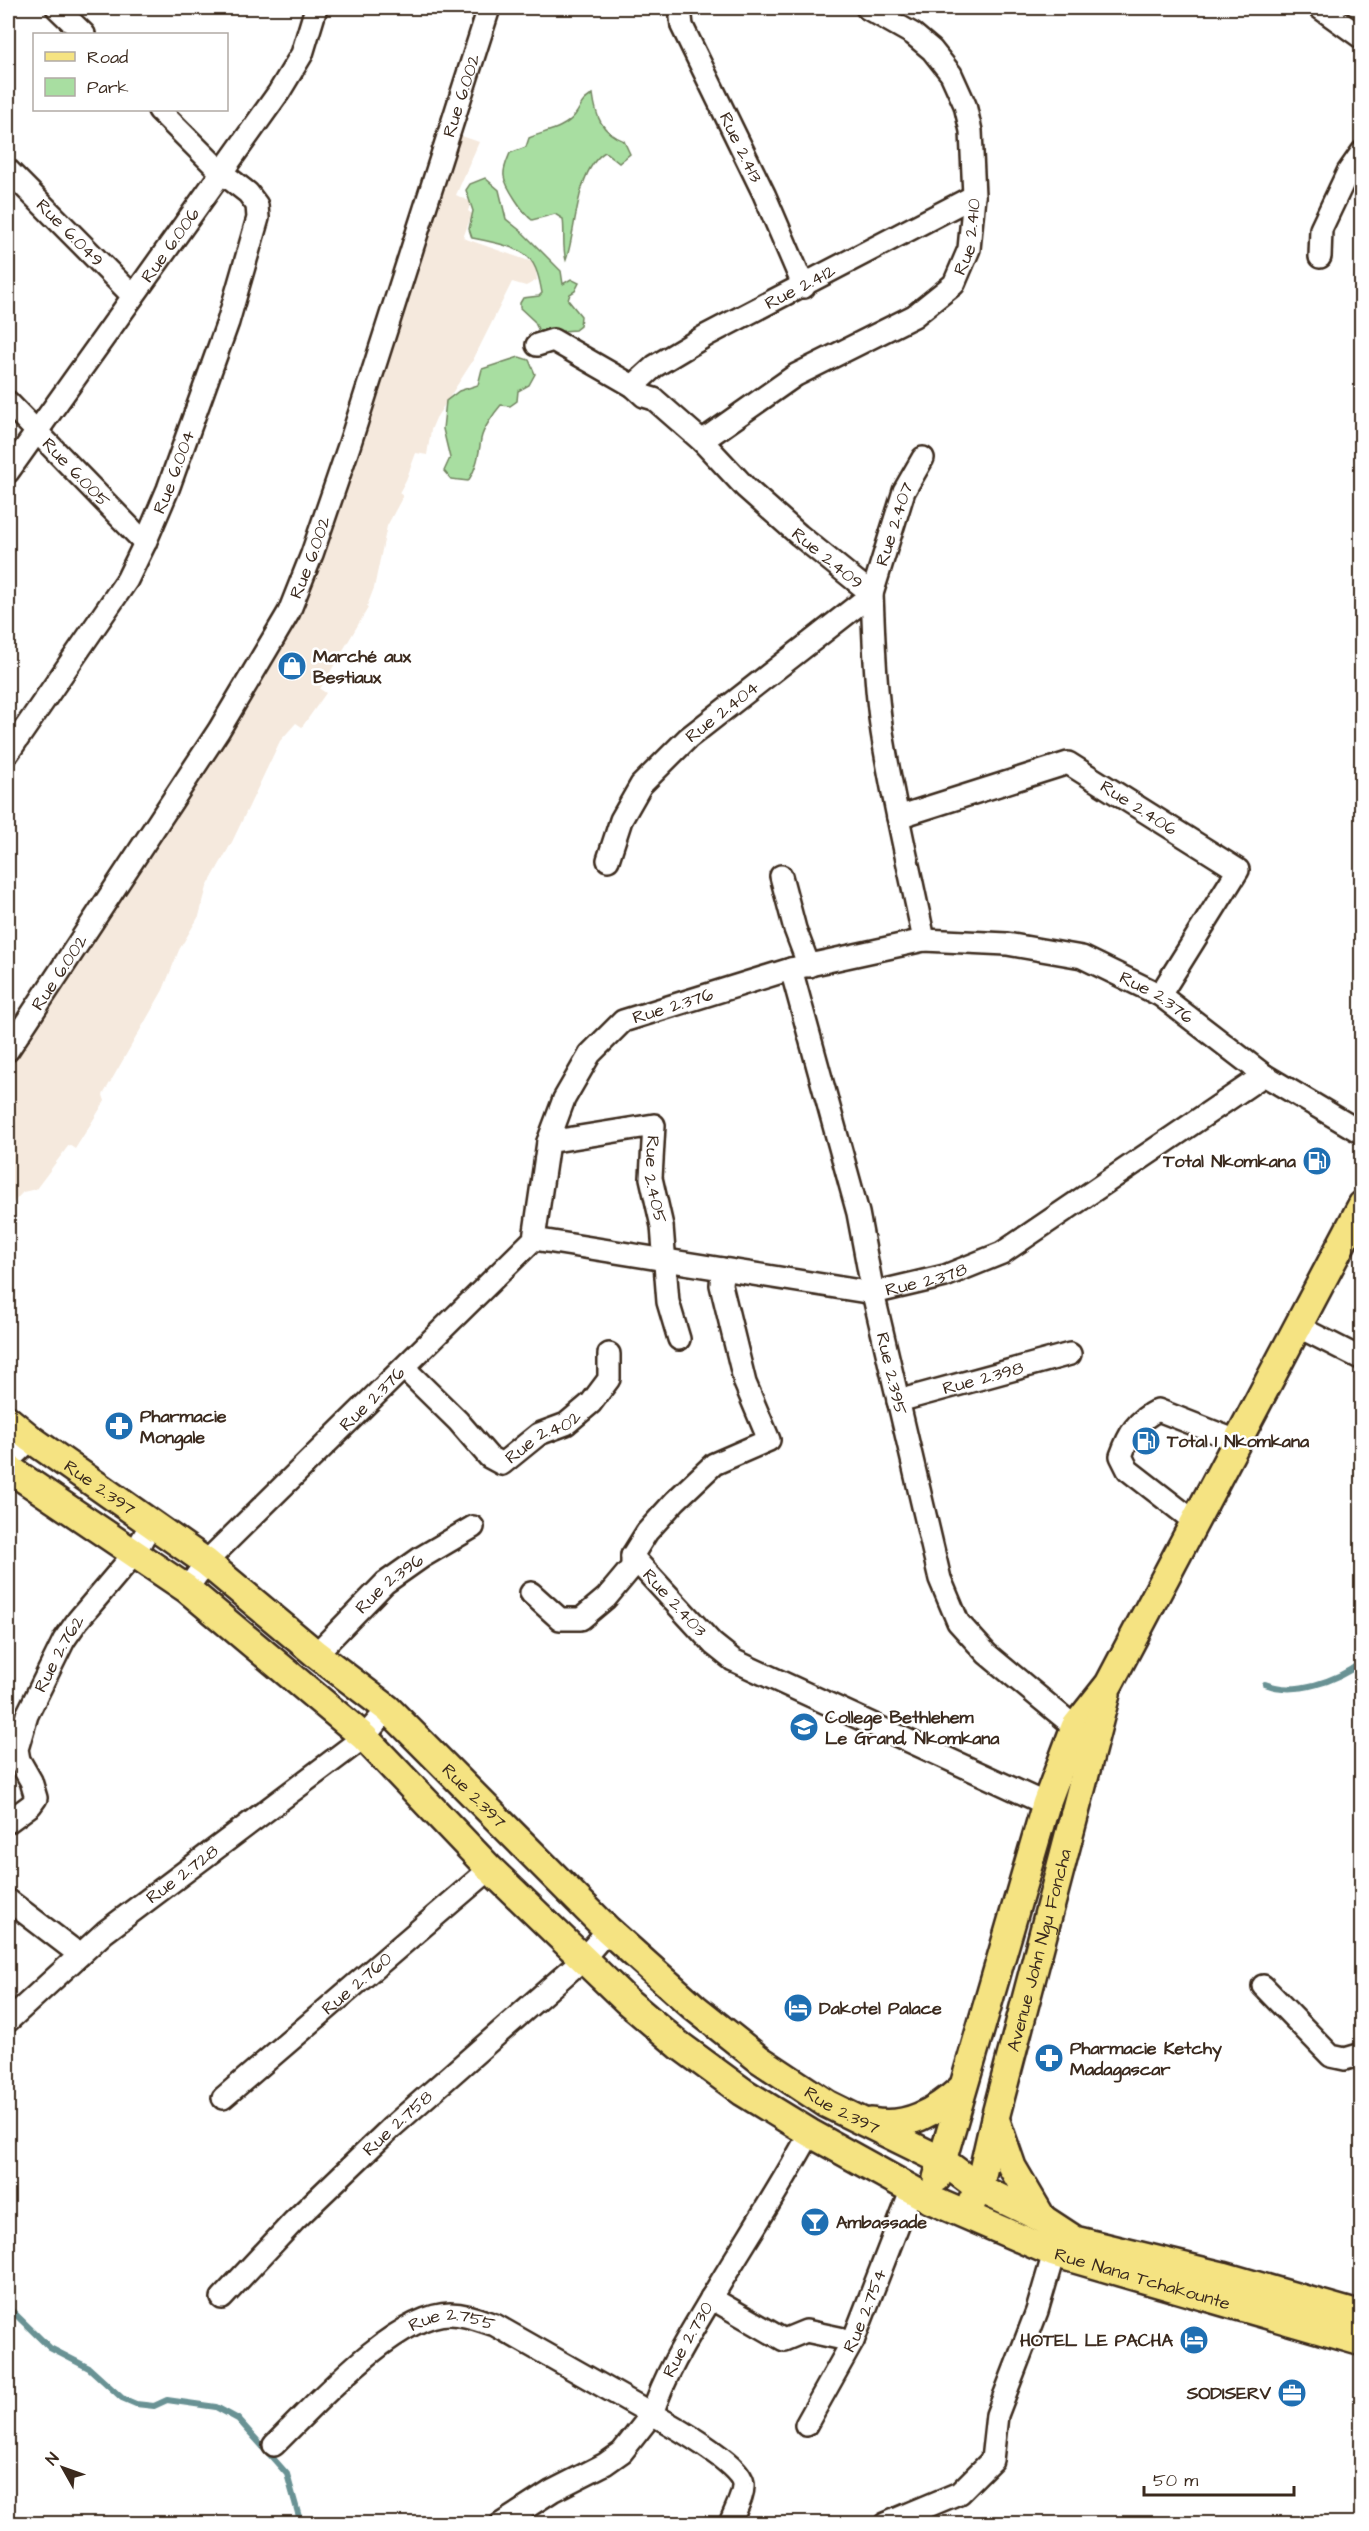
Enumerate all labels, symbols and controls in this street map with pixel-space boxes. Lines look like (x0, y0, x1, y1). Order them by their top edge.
legend (33, 33, 228, 111)
text: Road (87, 45, 128, 70)
street label: Rue 6.002 (437, 50, 487, 140)
text: Park (87, 75, 129, 100)
street label: Rue 2.413 (713, 108, 769, 187)
street label: Rue 6.049 (30, 193, 109, 272)
street label: Rue 2.410 (947, 197, 987, 279)
street label: Rue 6.006 (135, 203, 206, 288)
street label: Rue 2.412 (760, 258, 841, 316)
street label: Rue 6.004 (147, 427, 201, 518)
street label: Rue 6.005 (36, 432, 116, 513)
street label: Rue 2.407 (870, 477, 920, 569)
street label: Rue 6.002 (284, 513, 337, 602)
street label: Rue 2.409 (786, 522, 868, 595)
place label: Marché aux Bestiaux (313, 644, 412, 690)
shop icon: Marché aux Bestiaux (276, 650, 308, 682)
street label: Rue 2.404 (680, 675, 765, 749)
street label: Rue 2.406 (1095, 774, 1182, 842)
street label: Rue 6.002 (26, 929, 94, 1015)
street label: Rue 2.376 (1115, 965, 1199, 1030)
street label: Rue 2.376 (629, 982, 716, 1030)
street label: Rue 2.405 (638, 1135, 673, 1226)
fuel station icon: Total Nkomkana (1301, 1145, 1333, 1177)
place label: Total Nkomkana (1162, 1149, 1297, 1174)
street label: Rue 2.378 (883, 1256, 971, 1303)
street label: Rue 2.395 (870, 1330, 913, 1417)
street label: Rue 2.398 (940, 1355, 1027, 1401)
street label: Rue 2.376 (334, 1361, 411, 1437)
place label: Pharmacie Mongale (140, 1404, 227, 1451)
street label: Rue 2.402 (500, 1404, 587, 1470)
pharmacy icon: Pharmacie Mongale (103, 1410, 135, 1442)
fuel station icon: Total 1 Nkomkana (1130, 1425, 1162, 1457)
place label: Total 1 Nkomkana (1166, 1429, 1310, 1454)
street label: Rue 2.397 (59, 1454, 140, 1522)
street label: Rue 2.396 (350, 1548, 429, 1619)
street label: Rue 2.403 (637, 1563, 712, 1643)
street label: Rue 2.762 (28, 1610, 91, 1697)
place label: College Bethlehem Le Grand, Nkomkana (825, 1705, 1000, 1751)
school or university icon: College Bethlehem Le Grand, Nkomkana (788, 1711, 820, 1743)
street label: Rue 2.397 (436, 1758, 512, 1834)
street label: Rue 2.728 (141, 1839, 224, 1910)
street label: Avenue John Ngu Foncha (1001, 1846, 1078, 2054)
street label: Rue 2.760 (316, 1946, 398, 2021)
hotel icon: Dakotel Palace (782, 1992, 814, 2024)
place label: Dakotel Palace (819, 1996, 942, 2021)
place label: Pharmacie Ketchy Madagascar (1070, 2036, 1222, 2083)
pharmacy icon: Pharmacie Ketchy Madagascar (1033, 2042, 1065, 2074)
street label: Rue 2.397 (799, 2080, 884, 2141)
street label: Rue 2.758 (357, 2084, 439, 2162)
bar icon: Ambassade (799, 2206, 831, 2238)
place label: Ambassade (836, 2210, 927, 2235)
street label: Rue Nana Tchakounte (1052, 2242, 1233, 2316)
street label: Rue 2.754 (837, 2265, 893, 2357)
street label: Rue 2.730 (657, 2297, 719, 2382)
street label: Rue 2.755 (404, 2302, 498, 2338)
hotel icon: HOTEL LE PACHA (1178, 2324, 1210, 2356)
place label: HOTEL LE PACHA (1020, 2328, 1173, 2353)
office icon: SODISERV (1276, 2377, 1308, 2409)
place label: SODISERV (1186, 2381, 1272, 2406)
north arrow (33, 2438, 93, 2498)
text: N (41, 2448, 64, 2470)
scale bar (1144, 2459, 1294, 2497)
text: 50 m (1153, 2468, 1198, 2493)

